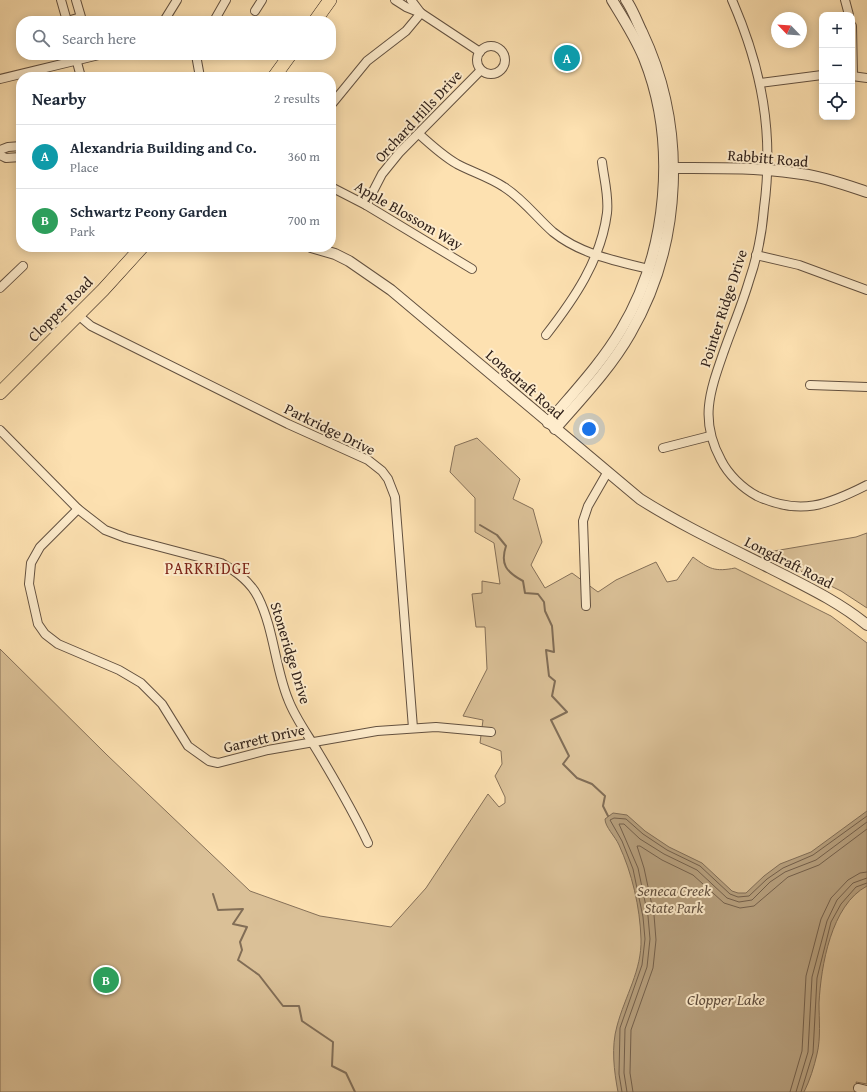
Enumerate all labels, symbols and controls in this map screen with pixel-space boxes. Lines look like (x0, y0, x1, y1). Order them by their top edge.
north arrow (771, 12, 807, 48)
map controls (819, 12, 855, 120)
button: + (819, 12, 855, 48)
search box (16, 16, 336, 60)
icon: search (30, 27, 52, 49)
text: Search here (62, 28, 136, 49)
pin: A (554, 43, 580, 73)
button: − (819, 48, 855, 84)
street label: Orchard Hills Drive (369, 65, 467, 167)
button: locate (819, 84, 855, 120)
text: Nearby (32, 86, 86, 111)
text: 2 results (274, 89, 320, 108)
text: Alexandria Building and Co. (70, 137, 257, 158)
street label: Rabbitt Road (727, 144, 809, 172)
text: A (41, 147, 49, 166)
text: 360 m (288, 147, 320, 166)
text: Place (70, 158, 99, 177)
street label: Apple Blossom Way (351, 175, 468, 255)
text: Schwartz Peony Garden (70, 201, 227, 222)
text: B (41, 211, 49, 230)
text: 700 m (288, 211, 320, 230)
text: Park (70, 222, 95, 241)
street label: Pointer Ridge Drive (694, 247, 752, 369)
street label: Clopper Road (23, 272, 97, 346)
street label: Longdraft Road (482, 344, 568, 424)
street label: Parkridge Drive (281, 398, 379, 460)
your location (579, 419, 599, 439)
street label: Longdraft Road (741, 531, 837, 593)
district label: PARKRIDGE (165, 556, 251, 580)
street label: Stoneridge Drive (266, 599, 316, 707)
street label: Garrett Drive (221, 718, 307, 758)
park label: Seneca Creek State Park (637, 880, 711, 918)
pin: B (93, 965, 119, 995)
water label: Clopper Lake (687, 987, 766, 1011)

